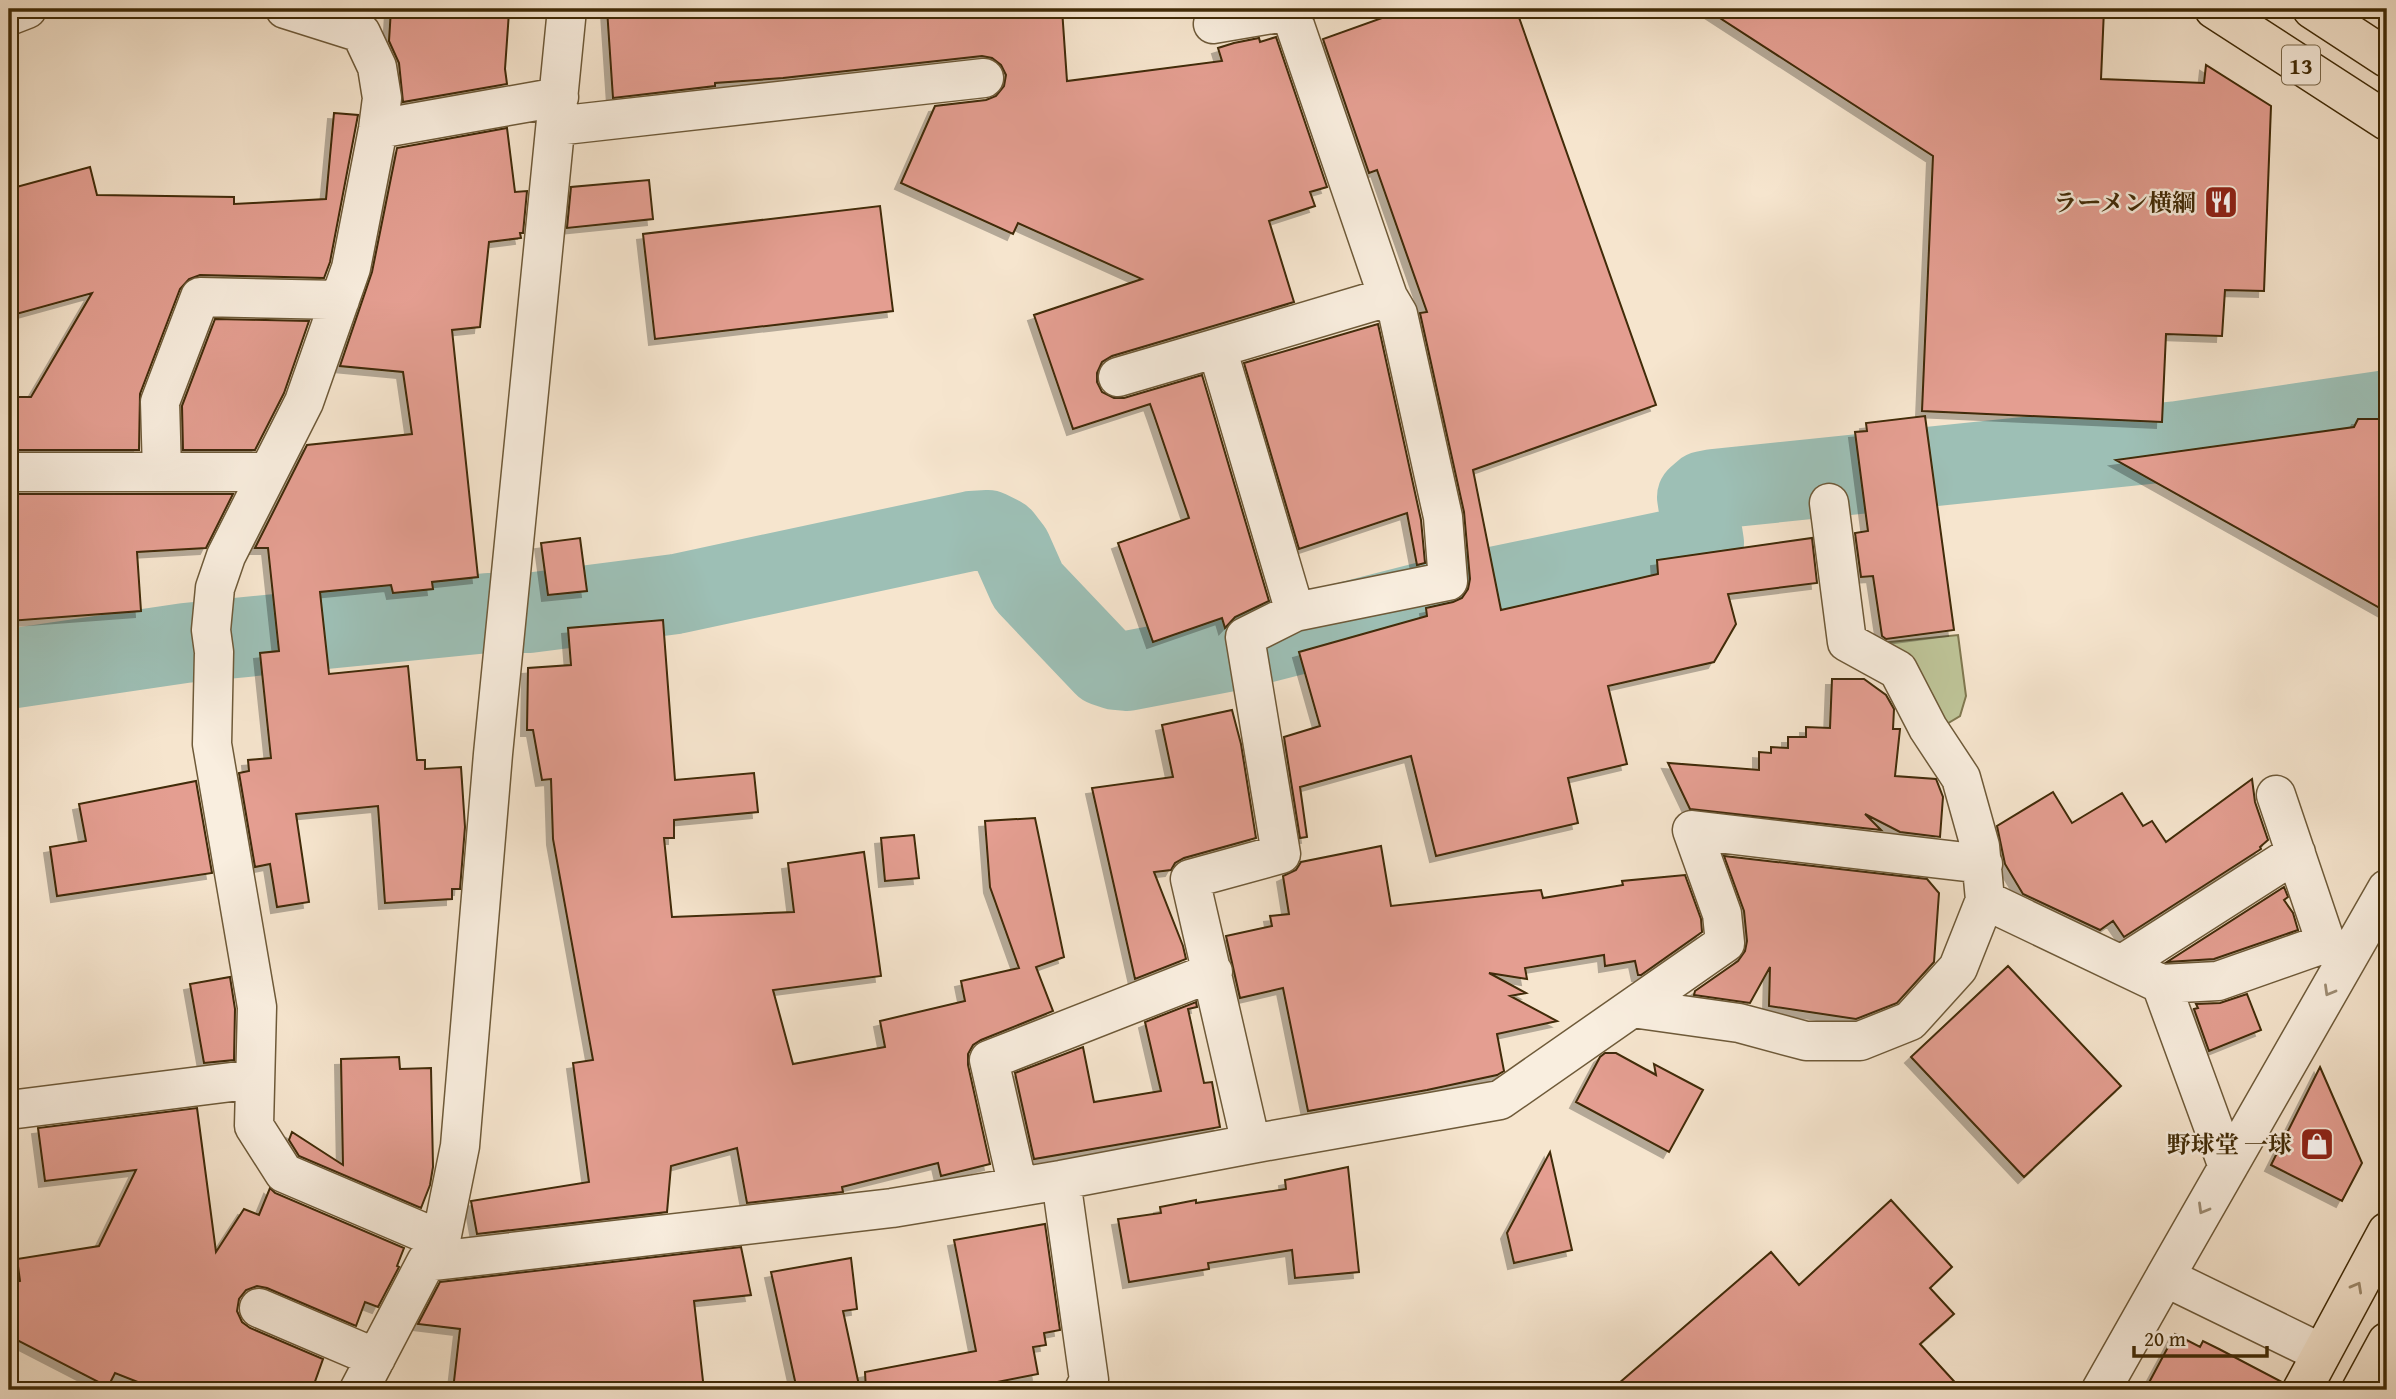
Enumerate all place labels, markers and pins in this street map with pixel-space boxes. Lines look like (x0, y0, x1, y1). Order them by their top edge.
restaurant icon: ラーメン横綱 (2202, 183, 2240, 221)
place label: ラーメン横綱 (2053, 185, 2196, 220)
shop icon: 野球堂 一球 (2298, 1125, 2336, 1163)
place label: 野球堂 一球 (2167, 1127, 2292, 1162)

